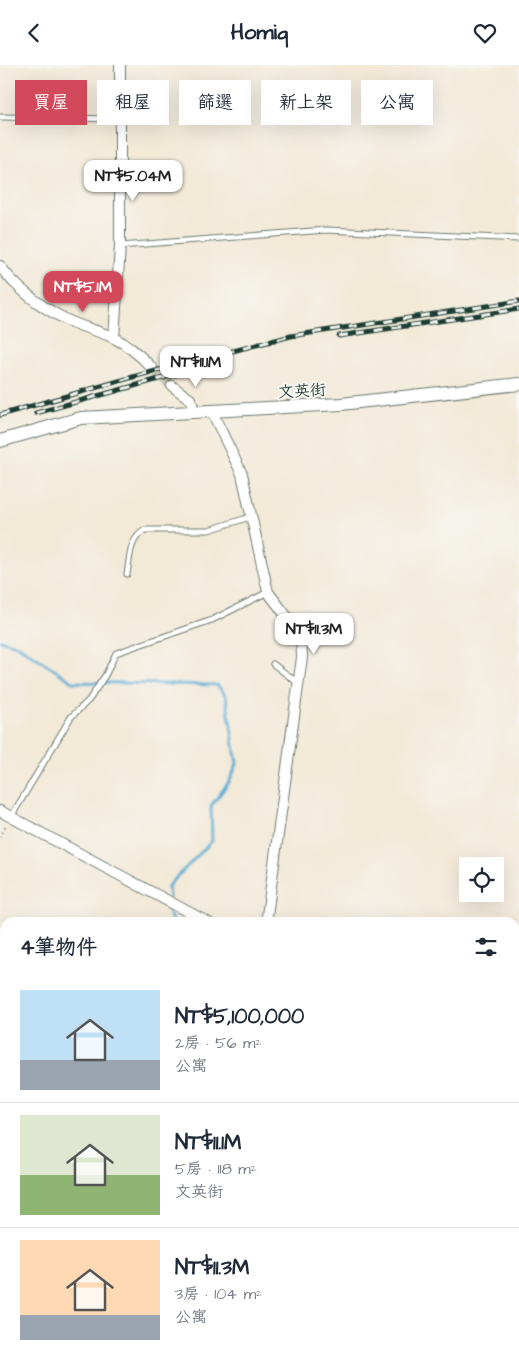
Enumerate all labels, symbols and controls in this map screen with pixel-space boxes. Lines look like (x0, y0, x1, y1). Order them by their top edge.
text: Homiq (231, 17, 288, 48)
icon: back (20, 19, 48, 47)
icon: heart (471, 19, 499, 47)
chip: 買屋 (15, 80, 87, 125)
chip: 租屋 (97, 80, 169, 125)
chip: 篩選 (179, 80, 251, 125)
chip: 新上架 (261, 80, 351, 125)
chip: 公寓 (361, 80, 433, 125)
pin: NT$5.04M (81, 159, 185, 202)
text: NT$5.04M (95, 165, 171, 187)
pin: NT$5.1M (37, 271, 129, 313)
text: NT$5.1M (54, 276, 112, 298)
pin: NT$11.1M (144, 345, 248, 388)
text: NT$11.1M (171, 351, 221, 373)
street label: 文英街 (278, 379, 327, 403)
pin: NT$11.3M (262, 613, 366, 655)
text: NT$11.3M (286, 618, 342, 640)
map controls (459, 857, 504, 902)
button: locate (459, 857, 504, 902)
text: 4筆物件 (20, 933, 97, 962)
icon: filters (472, 933, 500, 961)
text: NT$5,100,000 (175, 1002, 304, 1031)
icon: home (60, 1010, 120, 1070)
text: 2房 · 56 m² (175, 1032, 261, 1054)
text: 公寓 (175, 1055, 207, 1077)
text: NT$11.1M (175, 1128, 241, 1157)
icon: home (60, 1135, 120, 1195)
text: 5房 · 118 m² (175, 1158, 257, 1180)
text: 文英街 (175, 1181, 223, 1203)
text: NT$11.3M (175, 1253, 249, 1282)
icon: home (60, 1260, 120, 1320)
text: 3房 · 104 m² (175, 1283, 262, 1305)
text: 公寓 (175, 1306, 207, 1328)

